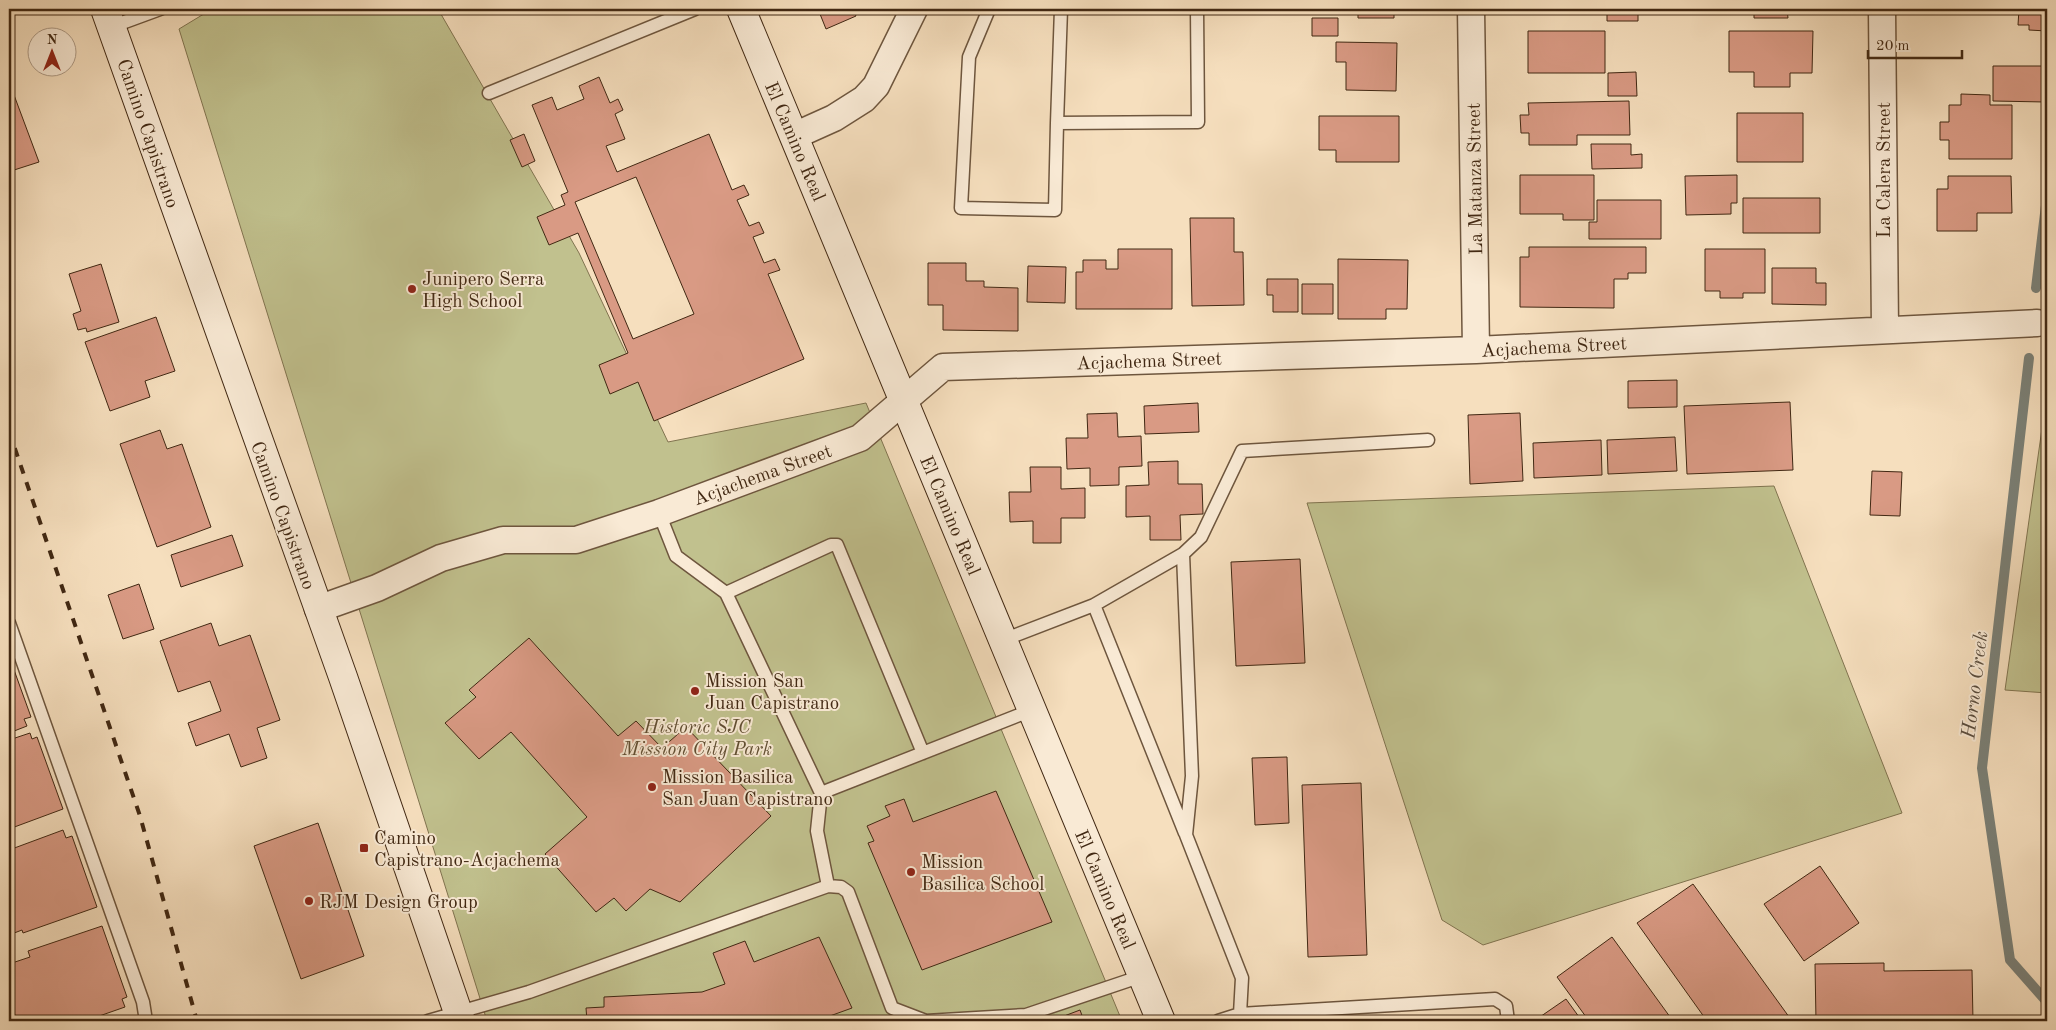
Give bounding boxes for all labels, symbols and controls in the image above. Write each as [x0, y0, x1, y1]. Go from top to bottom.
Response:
north arrow [28, 28, 78, 78]
scale bar [1868, 28, 1962, 60]
text: N [47, 33, 58, 47]
text: 20 m [1876, 39, 1910, 54]
street label: Camino Capistrano [112, 57, 181, 211]
street label: El Camino Real [760, 79, 827, 204]
street label: La Calera Street [1876, 102, 1895, 238]
street label: La Matanza Street [1466, 103, 1487, 255]
place label: Junipero Serra High School [422, 271, 545, 312]
marker: Junipero Serra High School [406, 283, 418, 295]
street label: Acjachema Street [1481, 335, 1627, 362]
street label: Acjachema Street [1076, 350, 1222, 375]
street label: Camino Capistrano [246, 439, 317, 592]
street label: Acjachema Street [691, 442, 835, 510]
street label: El Camino Real [915, 453, 982, 578]
water label: Horno Creek [1959, 630, 1993, 741]
place label: Mission San Juan Capistrano [705, 673, 839, 714]
marker: Mission San Juan Capistrano [689, 685, 701, 697]
park label: Historic SJC Mission City Park [621, 719, 772, 760]
place label: Mission Basilica San Juan Capistrano [662, 769, 833, 810]
marker: Mission Basilica San Juan Capistrano [646, 781, 658, 793]
street label: El Camino Real [1070, 827, 1137, 952]
place label: Camino Capistrano-Acjachema [374, 830, 561, 871]
marker: Camino Capistrano-Acjachema [358, 842, 370, 854]
place label: Mission Basilica School [921, 854, 1045, 895]
marker: Mission Basilica School [905, 866, 917, 878]
place label: RJM Design Group [319, 894, 478, 913]
marker: RJM Design Group [303, 895, 315, 907]

